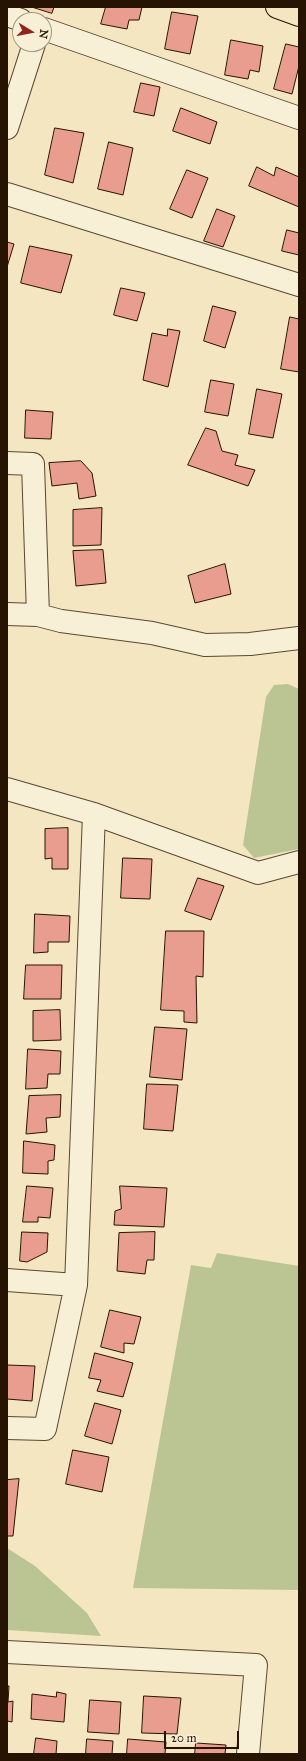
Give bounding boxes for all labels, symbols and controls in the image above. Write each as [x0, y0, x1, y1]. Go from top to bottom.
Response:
north arrow [12, 12, 52, 52]
text: N [36, 28, 51, 40]
scale bar [166, 1723, 241, 1749]
text: 20 m [171, 1731, 197, 1745]

